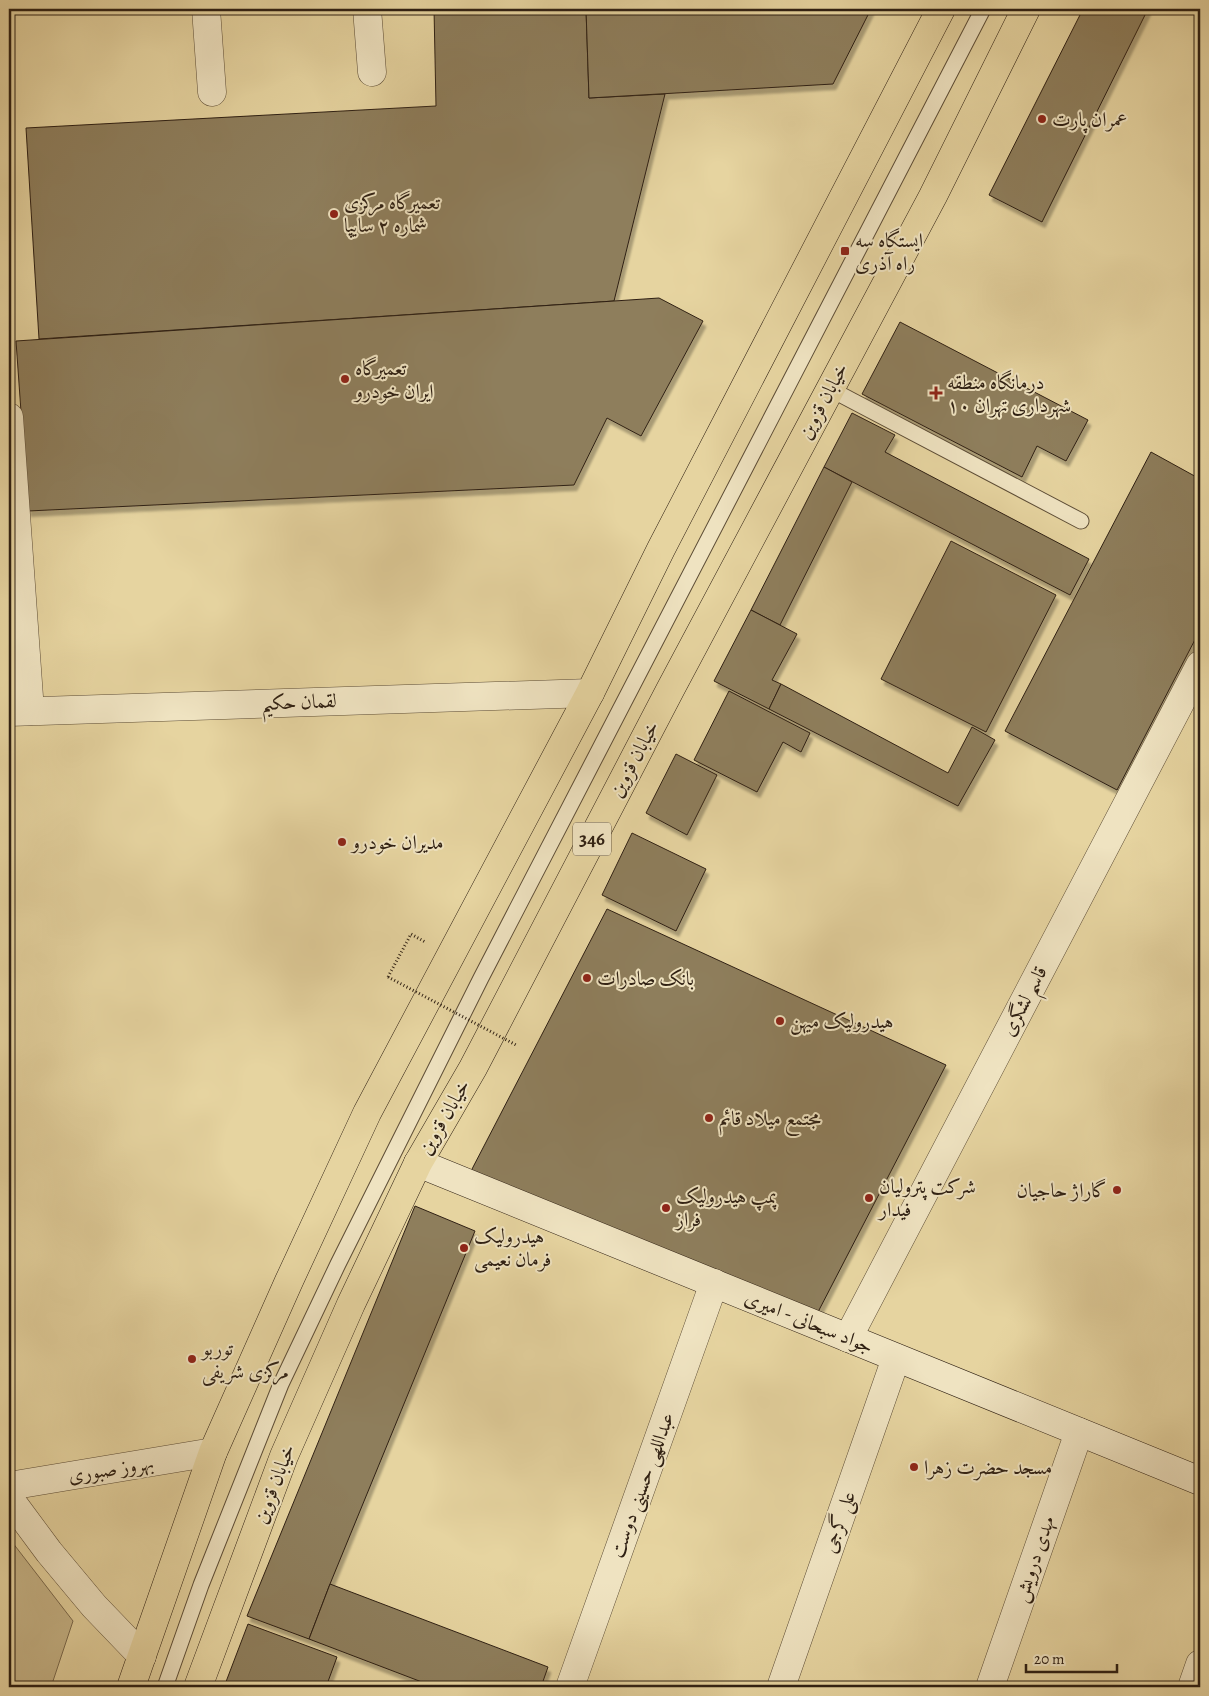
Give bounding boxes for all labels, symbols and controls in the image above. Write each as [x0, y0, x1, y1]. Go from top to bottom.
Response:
place label: عمران پارت [1052, 106, 1128, 134]
marker: عمران پارت [1036, 113, 1048, 125]
place label: تعمیرگاه مرکزی شماره ۲ سایپا [344, 189, 440, 239]
marker: تعمیرگاه مرکزی شماره ۲ سایپا [328, 208, 340, 220]
place label: ایستگاه سه راه آذری [855, 227, 923, 277]
marker: ایستگاه سه راه آذری [839, 245, 851, 257]
place label: تعمیرگاه ایران خودرو [353, 355, 434, 405]
street label: خیابان قزوین [792, 358, 854, 444]
place label: درمانگاه منطقه ۱۰ شهرداری تهران [947, 369, 1071, 419]
marker: تعمیرگاه ایران خودرو [339, 373, 351, 385]
marker: درمانگاه منطقه ۱۰ شهرداری تهران [929, 386, 943, 400]
street label: لقمان حکیم [261, 687, 337, 723]
street label: خیابان قزوین [603, 716, 665, 802]
road number: 346 [573, 822, 611, 856]
place label: مدیران خودرو [350, 829, 443, 856]
marker: مدیران خودرو [336, 836, 348, 848]
street label: قاسم لشگری [994, 961, 1059, 1044]
place label: بانک صادرات [597, 965, 694, 992]
marker: بانک صادرات [581, 972, 593, 984]
place label: هیدرولیک میهن [790, 1008, 894, 1035]
marker: هیدرولیک میهن [774, 1015, 786, 1027]
street label: خیابان قزوین [412, 1074, 476, 1160]
place label: مجتمع میلاد قائم [719, 1105, 821, 1136]
marker: مجتمع میلاد قائم [703, 1112, 715, 1124]
place label: شرکت پترولیان فیدار [877, 1173, 976, 1223]
place label: گاراژ حاجیان [1017, 1177, 1107, 1204]
place label: پمپ هیدرولیک فراز [674, 1183, 777, 1233]
marker: گاراژ حاجیان [1111, 1184, 1123, 1196]
marker: شرکت پترولیان فیدار [863, 1192, 875, 1204]
marker: پمپ هیدرولیک فراز [660, 1202, 672, 1214]
place label: هیدرولیک فرمان نعیمی [474, 1223, 551, 1273]
marker: هیدرولیک فرمان نعیمی [458, 1242, 470, 1254]
street label: جواد سبحانی - امیری [741, 1284, 877, 1360]
place label: توربو مرکزی شریفی [200, 1335, 289, 1386]
marker: توربو مرکزی شریفی [186, 1353, 198, 1365]
street label: عبداللهی حسینی دوست [603, 1408, 682, 1562]
street label: خیابان قزوین [247, 1440, 301, 1528]
street label: بهروز صبوری [66, 1449, 156, 1489]
place label: مسجد حضرت زهرا [924, 1454, 1052, 1481]
marker: مسجد حضرت زهرا [908, 1461, 920, 1473]
street label: علی گرجی [816, 1487, 863, 1557]
street label: مهدی درویش [1007, 1512, 1061, 1606]
scale bar [1026, 1641, 1118, 1673]
text: 20 m [1034, 1649, 1065, 1669]

